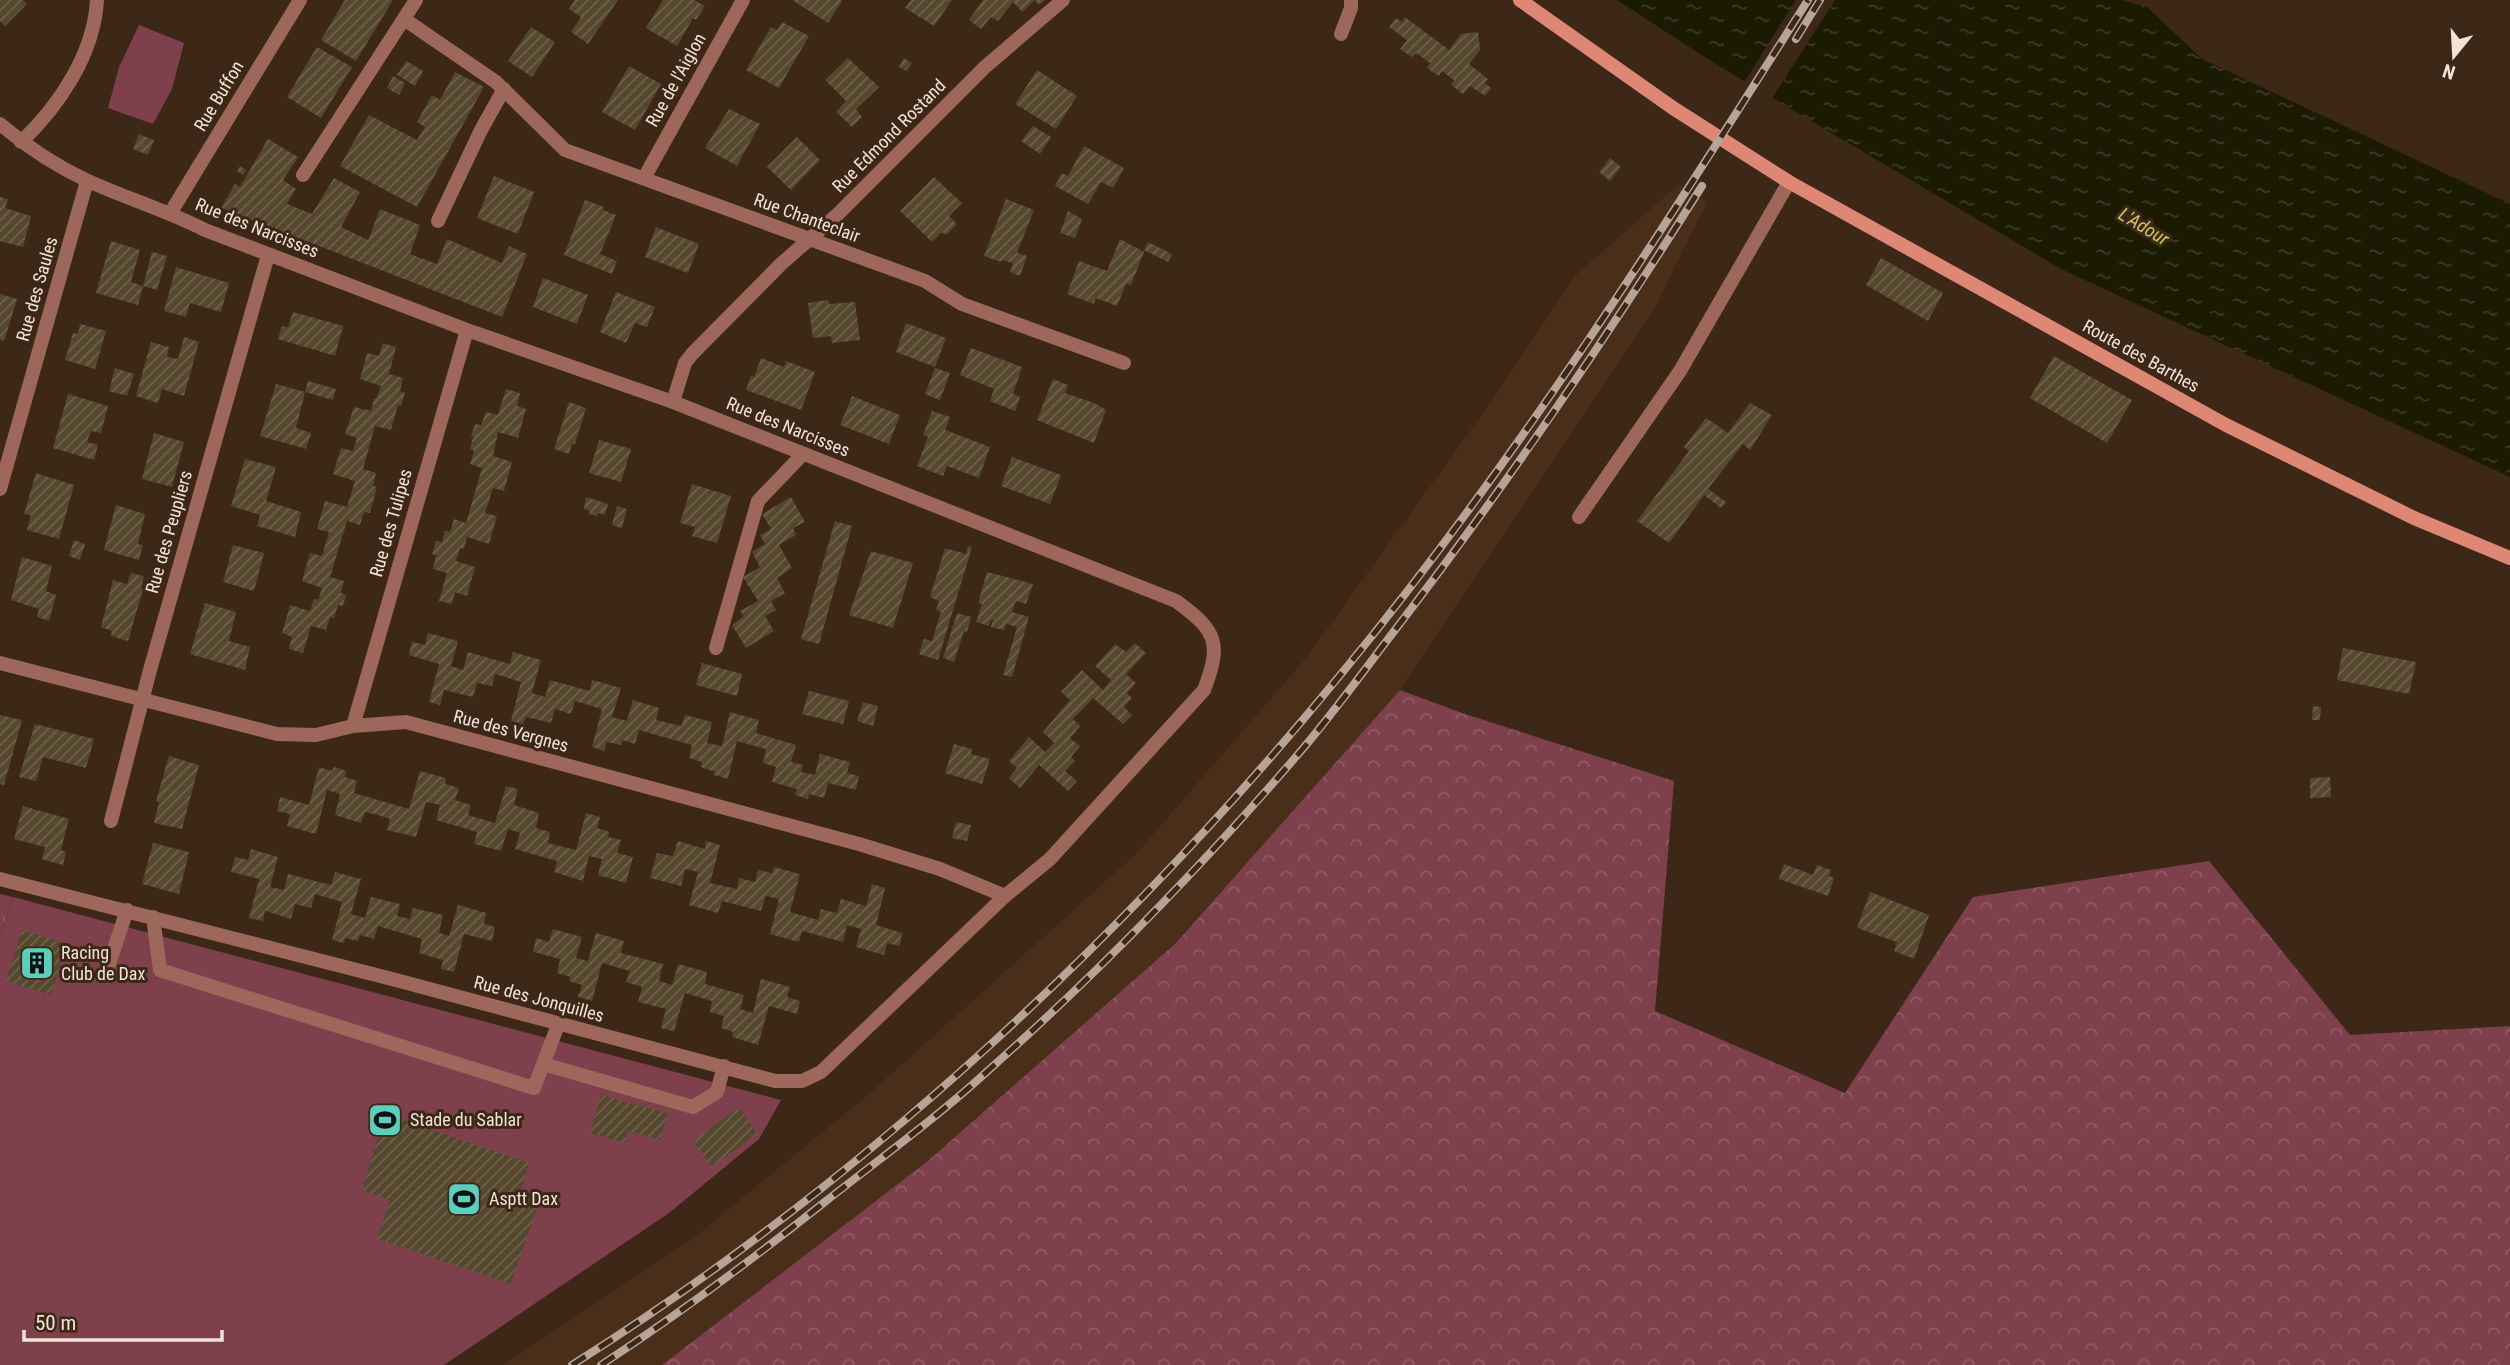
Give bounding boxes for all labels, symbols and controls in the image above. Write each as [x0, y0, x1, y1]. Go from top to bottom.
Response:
north arrow [2419, 21, 2489, 91]
street label: Rue de l'Aiglon [641, 29, 710, 130]
street label: Rue Buffon [189, 57, 248, 135]
text: N [2440, 59, 2458, 84]
street label: Rue Edmond Rostand [828, 75, 950, 197]
street label: Rue Chanteclair [751, 189, 864, 247]
street label: Rue des Narcisses [192, 193, 322, 262]
water label: L'Adour [2114, 203, 2173, 250]
street label: Rue des Saules [12, 234, 61, 344]
street label: Route des Barthes [2079, 315, 2203, 396]
street label: Rue des Narcisses [723, 392, 853, 461]
street label: Rue des Tulipes [365, 467, 416, 579]
street label: Rue des Peupliers [141, 468, 196, 596]
street label: Rue des Vergnes [451, 705, 571, 756]
place label: Racing Club de Dax [61, 942, 145, 984]
building icon: Racing Club de Dax [18, 944, 56, 982]
street label: Rue des Jonquilles [472, 971, 606, 1026]
sports icon: Stade du Sablar [366, 1101, 404, 1139]
place label: Stade du Sablar [410, 1109, 522, 1130]
sports icon: Asptt Dax [445, 1180, 483, 1218]
place label: Asptt Dax [489, 1188, 558, 1209]
scale bar [24, 1298, 222, 1342]
text: 50 m [35, 1311, 76, 1335]

